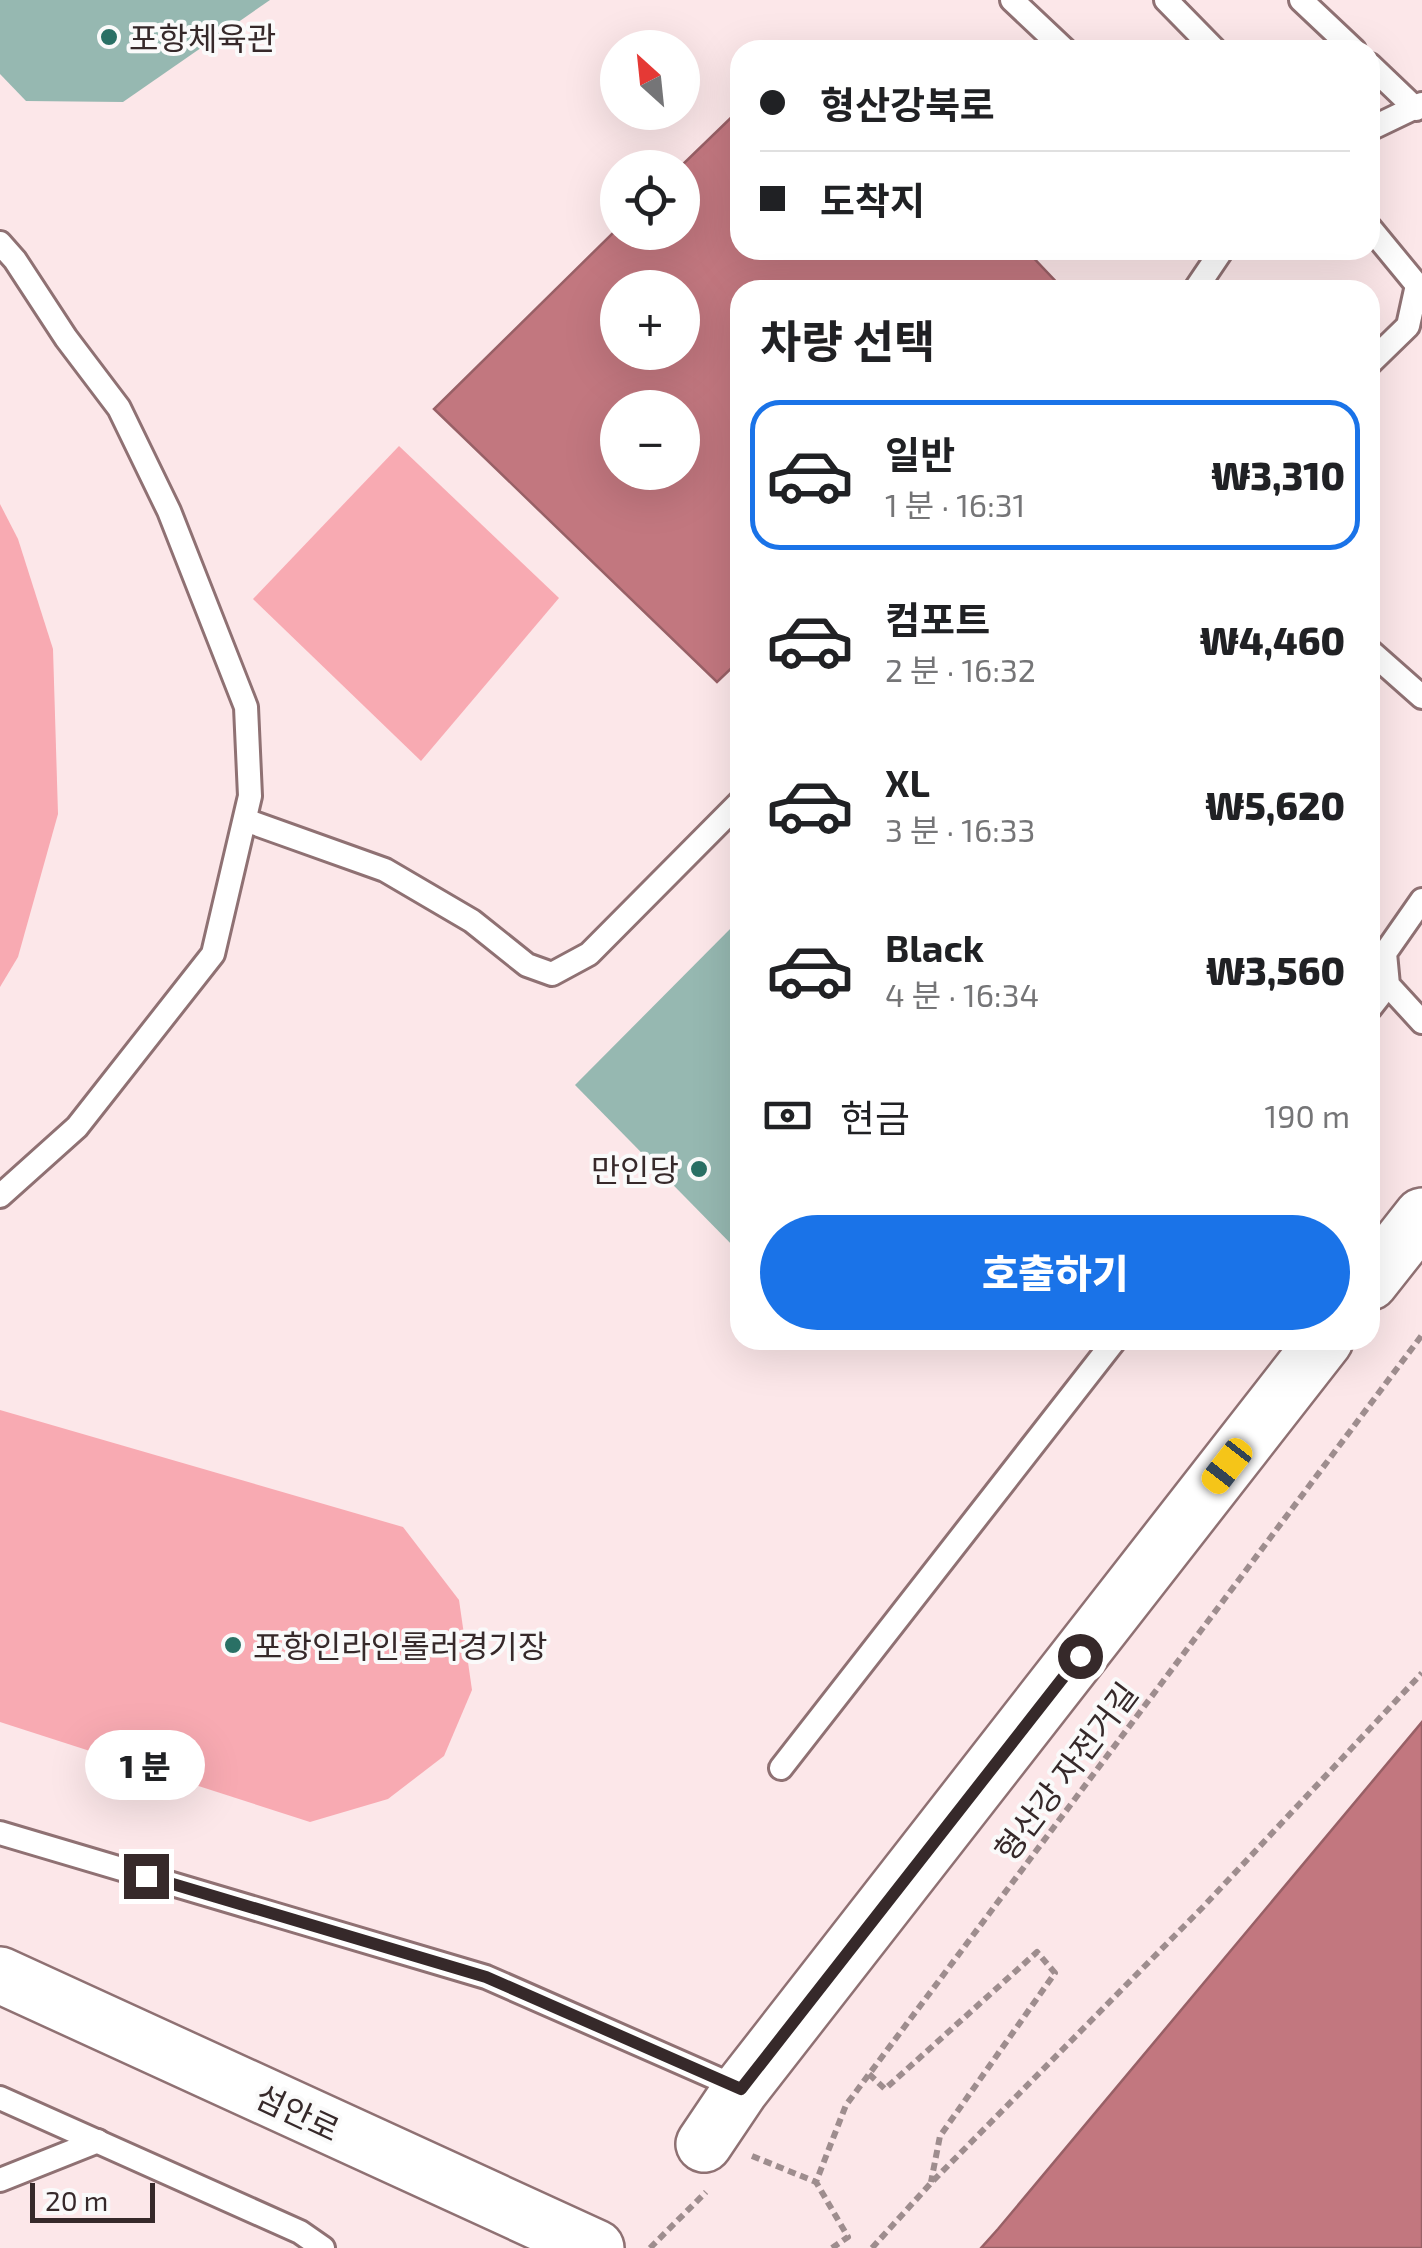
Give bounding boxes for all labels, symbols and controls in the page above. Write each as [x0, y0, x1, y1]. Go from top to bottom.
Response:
place label: 포항체육관 [129, 18, 276, 56]
marker: 포항체육관 [98, 26, 120, 48]
north arrow [600, 30, 700, 130]
map controls [600, 30, 700, 490]
text: 형산강북로 [820, 81, 995, 127]
button: locate [600, 150, 700, 250]
text: 도착지 [820, 177, 925, 223]
button: + [600, 270, 700, 370]
text: 차량 선택 [760, 313, 935, 367]
button: − [600, 390, 700, 490]
icon: car [765, 430, 855, 520]
text: 일반 [885, 431, 955, 477]
text: ₩3,310 [1211, 452, 1345, 498]
text: 1 분 · 16:31 [885, 485, 1025, 523]
icon: car [765, 595, 855, 685]
text: 컴포트 [885, 596, 990, 642]
text: ₩4,460 [1200, 617, 1345, 663]
text: 2 분 · 16:32 [885, 650, 1036, 688]
text: XL [885, 759, 930, 805]
icon: car [765, 760, 855, 850]
text: ₩5,620 [1205, 782, 1345, 828]
text: 3 분 · 16:33 [885, 810, 1035, 848]
text: Black [885, 924, 984, 970]
icon: car [765, 925, 855, 1015]
text: ₩3,560 [1206, 947, 1345, 993]
text: 4 분 · 16:34 [885, 975, 1039, 1013]
icon: cash [760, 1088, 815, 1143]
text: 현금 [840, 1094, 910, 1140]
text: 190 m [1264, 1096, 1350, 1134]
place label: 만인당 [591, 1150, 679, 1188]
marker: 만인당 [688, 1158, 710, 1180]
button: 호출하기 [760, 1215, 1350, 1330]
car [1197, 1433, 1257, 1499]
place label: 포항인라인롤러경기장 [253, 1626, 547, 1664]
marker: 포항인라인롤러경기장 [222, 1634, 244, 1656]
route start [1058, 1634, 1103, 1679]
street label: 형산강 자전거길 [986, 1674, 1144, 1868]
callout: 1 분 [86, 1731, 206, 1801]
text: 1 분 [120, 1746, 170, 1784]
route end [124, 1854, 169, 1899]
street label: 섬안로 [250, 2076, 346, 2148]
scale bar [30, 2178, 155, 2222]
text: 20 m [45, 2183, 108, 2217]

